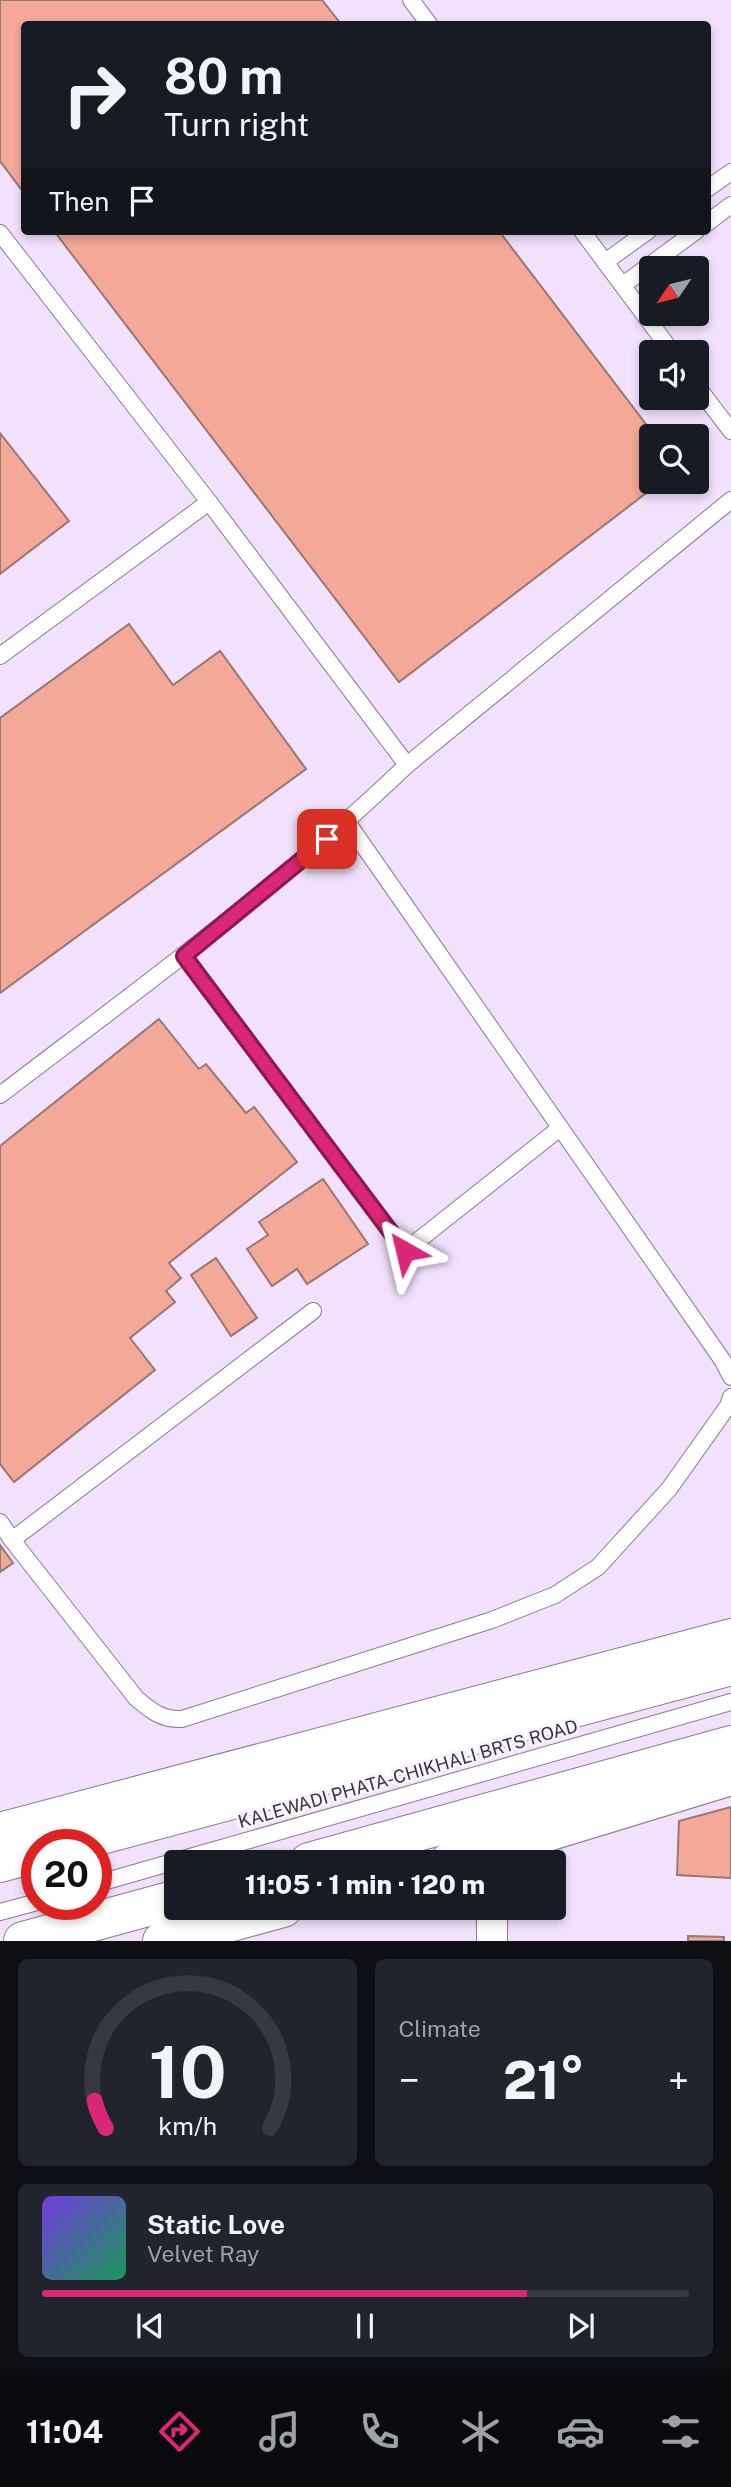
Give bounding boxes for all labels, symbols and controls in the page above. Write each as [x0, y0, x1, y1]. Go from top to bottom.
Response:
text: 80 m [164, 47, 283, 105]
icon: right [49, 49, 140, 140]
text: Turn right [164, 106, 309, 143]
icon: arrive [123, 182, 161, 220]
text: Then [49, 186, 109, 217]
north arrow [639, 256, 709, 326]
map controls [639, 256, 709, 494]
button: sound [639, 340, 709, 410]
button: search [639, 424, 709, 494]
pin [297, 809, 357, 869]
icon: arrive [308, 820, 346, 858]
position arrow [368, 1214, 442, 1288]
street label: KALEWADI PHATA-CHIKHALI BRTS ROAD [236, 1715, 580, 1832]
speed limit sign: 20 [21, 1829, 112, 1920]
text: 11:05 · 1 min · 120 m [245, 1869, 485, 1900]
text: Climate [399, 2015, 481, 2042]
text: 10 [148, 2030, 226, 2115]
text: 21° [503, 2050, 585, 2111]
text: − [399, 2058, 420, 2103]
text: + [668, 2058, 689, 2103]
text: km/h [158, 2111, 217, 2141]
text: Static Love [147, 2209, 285, 2240]
text: Velvet Ray [147, 2240, 259, 2267]
icon: previous [131, 2307, 169, 2345]
icon: pause [346, 2307, 384, 2345]
icon: next [562, 2307, 600, 2345]
icon: directions [155, 2407, 204, 2456]
icon: music [255, 2407, 304, 2456]
icon: phone [355, 2407, 404, 2456]
icon: climate [456, 2407, 505, 2456]
icon: car [556, 2407, 605, 2456]
icon: filters [656, 2407, 705, 2456]
text: 11:04 [26, 2413, 103, 2450]

